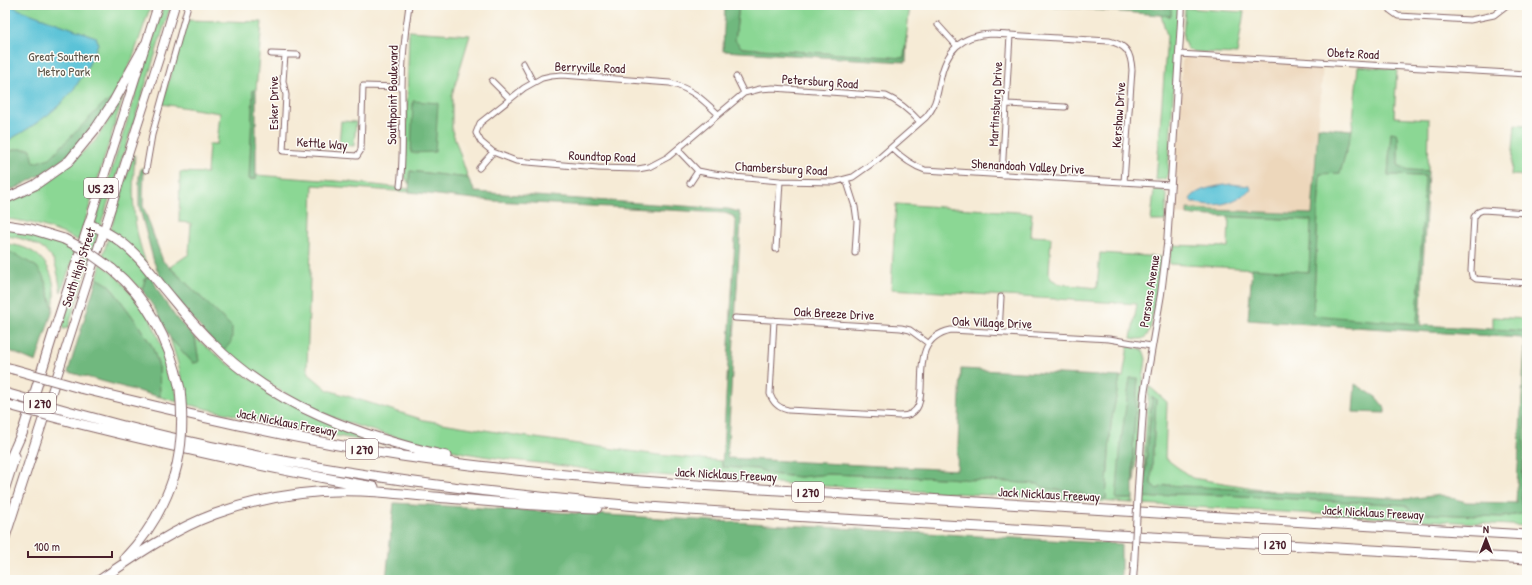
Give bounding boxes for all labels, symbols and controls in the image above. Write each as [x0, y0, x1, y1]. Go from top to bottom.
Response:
street label: Obetz Road [1327, 43, 1379, 63]
street label: Southpoint Boulevard [382, 45, 402, 145]
park label: Great Southern Metro Park [28, 47, 100, 80]
street label: Berryville Road [554, 57, 626, 77]
street label: Martinsburg Drive [984, 61, 1006, 147]
street label: Petersburg Road [781, 69, 859, 93]
street label: Esker Drive [264, 76, 282, 130]
street label: Kershaw Drive [1107, 81, 1129, 149]
street label: Kettle Way [296, 132, 349, 154]
street label: Roundtop Road [568, 146, 636, 166]
street label: Shenandoah Valley Drive [971, 154, 1085, 178]
street label: Chambersburg Road [734, 157, 828, 179]
road number: US 23 [84, 178, 118, 198]
street label: South High Street [57, 224, 100, 309]
street label: Parsons Avenue [1134, 253, 1164, 329]
street label: Oak Breeze Drive [793, 302, 875, 324]
street label: Oak Village Drive [952, 312, 1032, 332]
road number: I 270 [24, 393, 56, 413]
street label: Jack Nicklaus Freeway [235, 403, 339, 441]
road number: I 270 [346, 439, 378, 459]
street label: Jack Nicklaus Freeway [674, 462, 778, 486]
road number: I 270 [792, 482, 824, 502]
street label: Jack Nicklaus Freeway [997, 482, 1101, 506]
street label: Jack Nicklaus Freeway [1321, 500, 1425, 524]
north arrow [1466, 519, 1506, 559]
text: N [1483, 522, 1489, 536]
scale bar [28, 533, 112, 559]
road number: I 270 [1259, 534, 1291, 554]
text: 100 m [34, 538, 60, 555]

